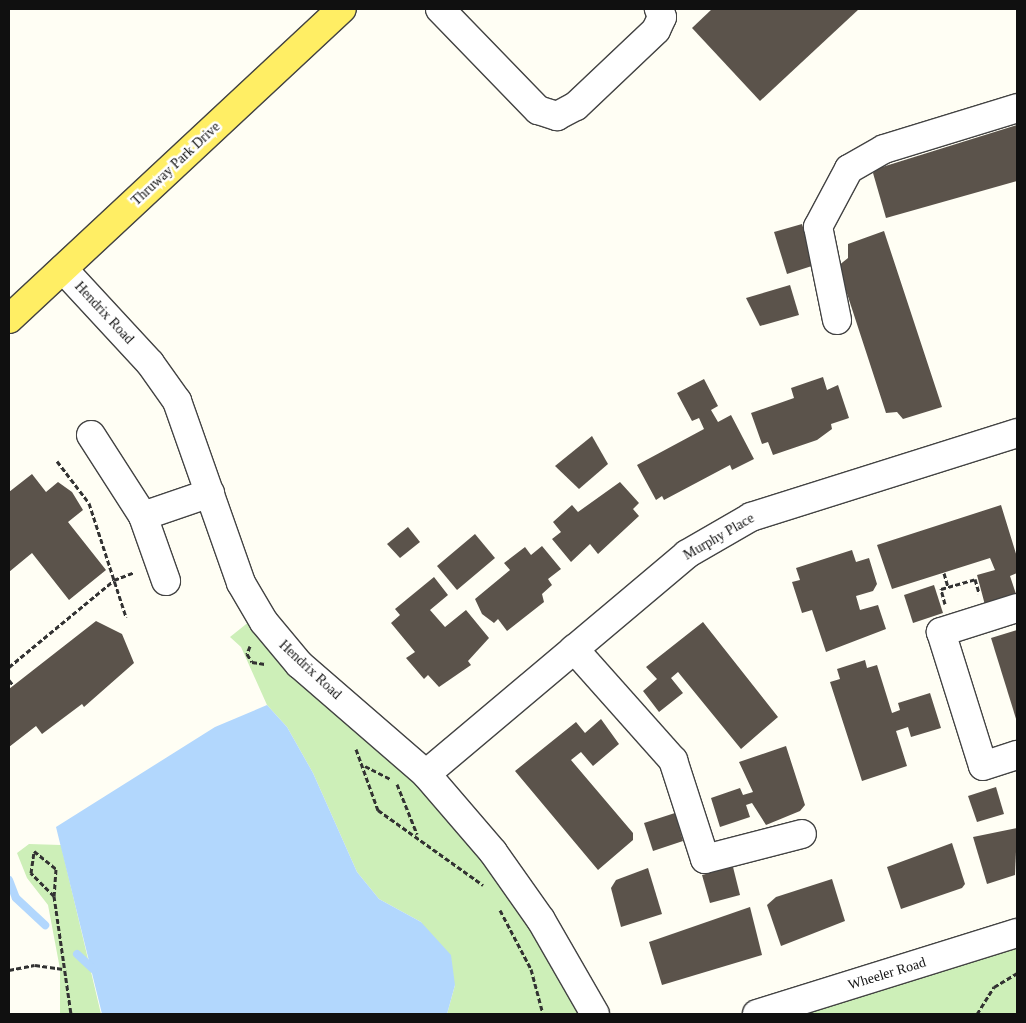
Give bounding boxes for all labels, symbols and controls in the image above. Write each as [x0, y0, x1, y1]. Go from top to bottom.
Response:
street label: Thruway Park Drive [128, 119, 224, 209]
street label: Hendrix Road [71, 278, 137, 348]
street label: Murphy Place [681, 510, 757, 564]
street label: Hendrix Road [275, 637, 345, 703]
street label: Wheeler Road [846, 954, 928, 994]

